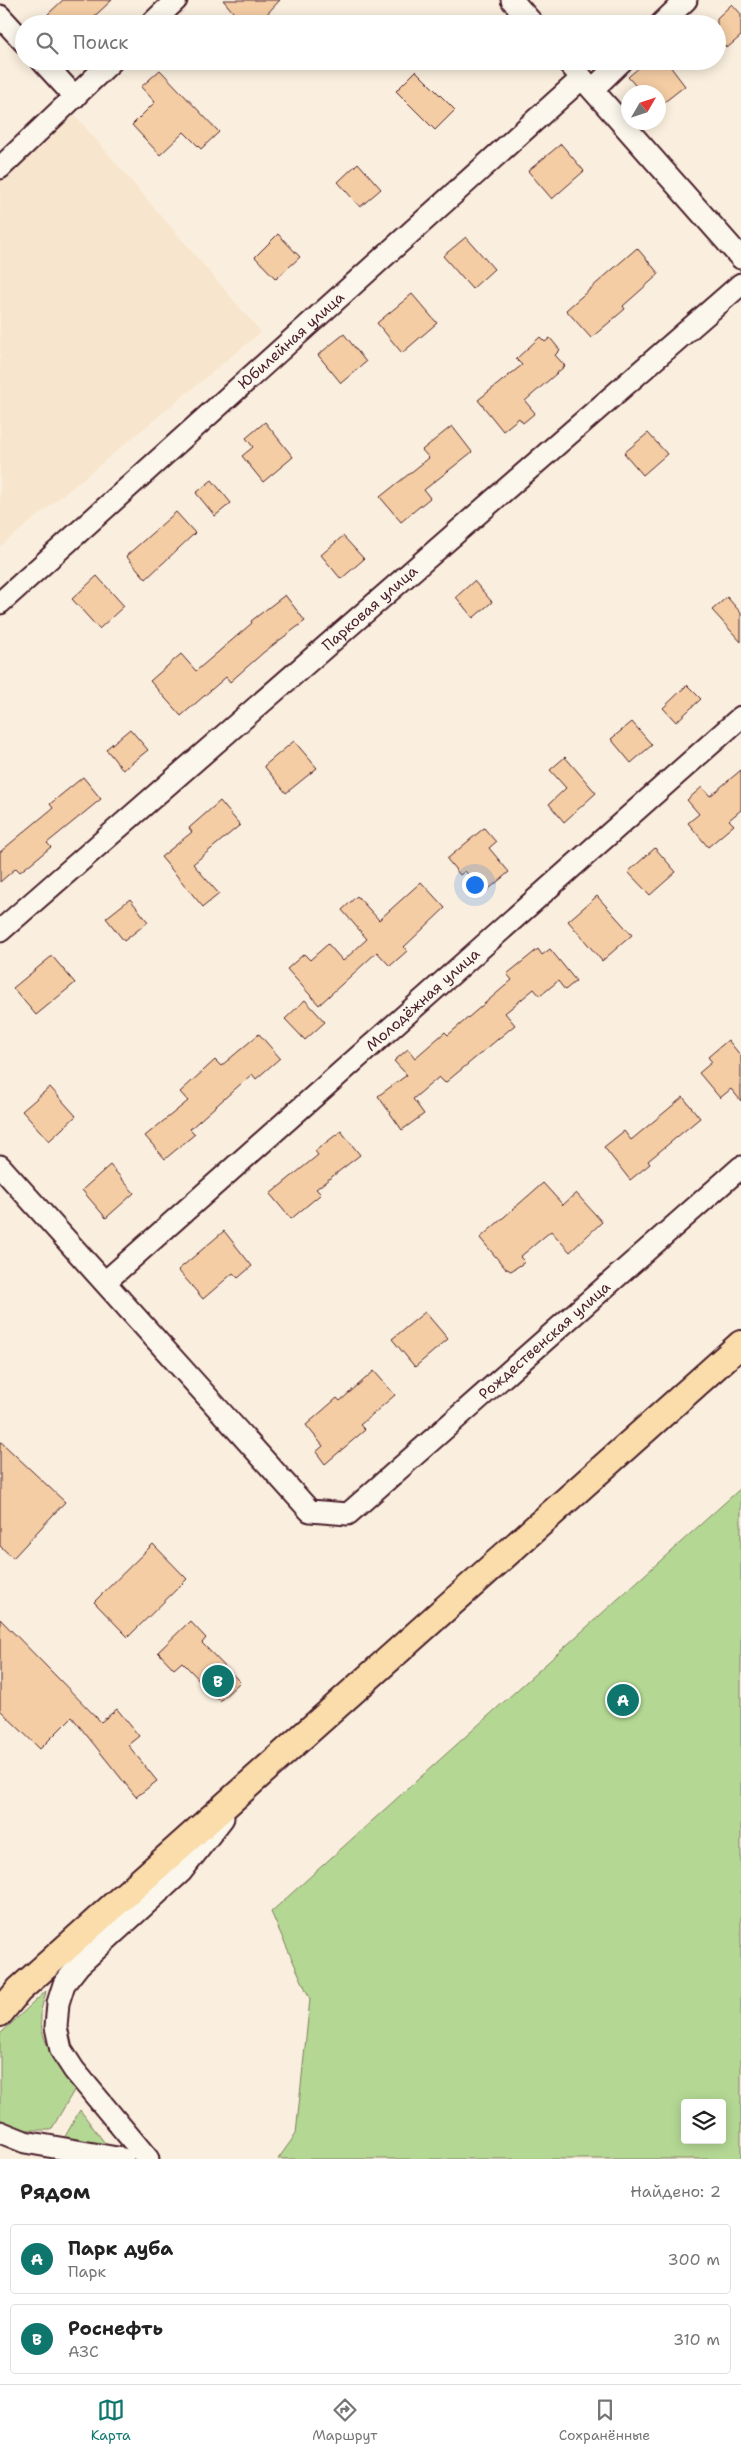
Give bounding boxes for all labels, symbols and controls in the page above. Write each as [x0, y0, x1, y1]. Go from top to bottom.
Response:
search box [15, 15, 726, 70]
icon: search [33, 29, 61, 57]
text: Поиск [73, 30, 128, 55]
north arrow [621, 85, 666, 130]
street label: Юбилейная улица [234, 287, 349, 394]
street label: Парковая улица [318, 561, 422, 655]
your location [462, 872, 488, 898]
street label: Молодёжная улица [361, 943, 485, 1056]
street label: Рождественская улица [474, 1277, 615, 1404]
pin: B [202, 1662, 234, 1700]
pin: A [607, 1681, 639, 1719]
map controls [681, 2099, 726, 2144]
button: layers [681, 2099, 726, 2144]
text: Рядом [20, 2178, 90, 2206]
text: Найдено: 2 [630, 2181, 721, 2202]
text: Парк дуба [68, 2236, 173, 2261]
text: A [31, 2249, 43, 2270]
text: 300 m [668, 2249, 720, 2270]
text: Парк [68, 2261, 106, 2282]
text: Роснефть [68, 2316, 163, 2341]
text: B [32, 2329, 42, 2350]
text: 310 m [673, 2329, 720, 2350]
text: АЗС [68, 2341, 99, 2362]
tab: Карта [91, 2396, 131, 2444]
tab: Маршрут [312, 2396, 377, 2444]
tab: Сохранённые [559, 2396, 650, 2444]

